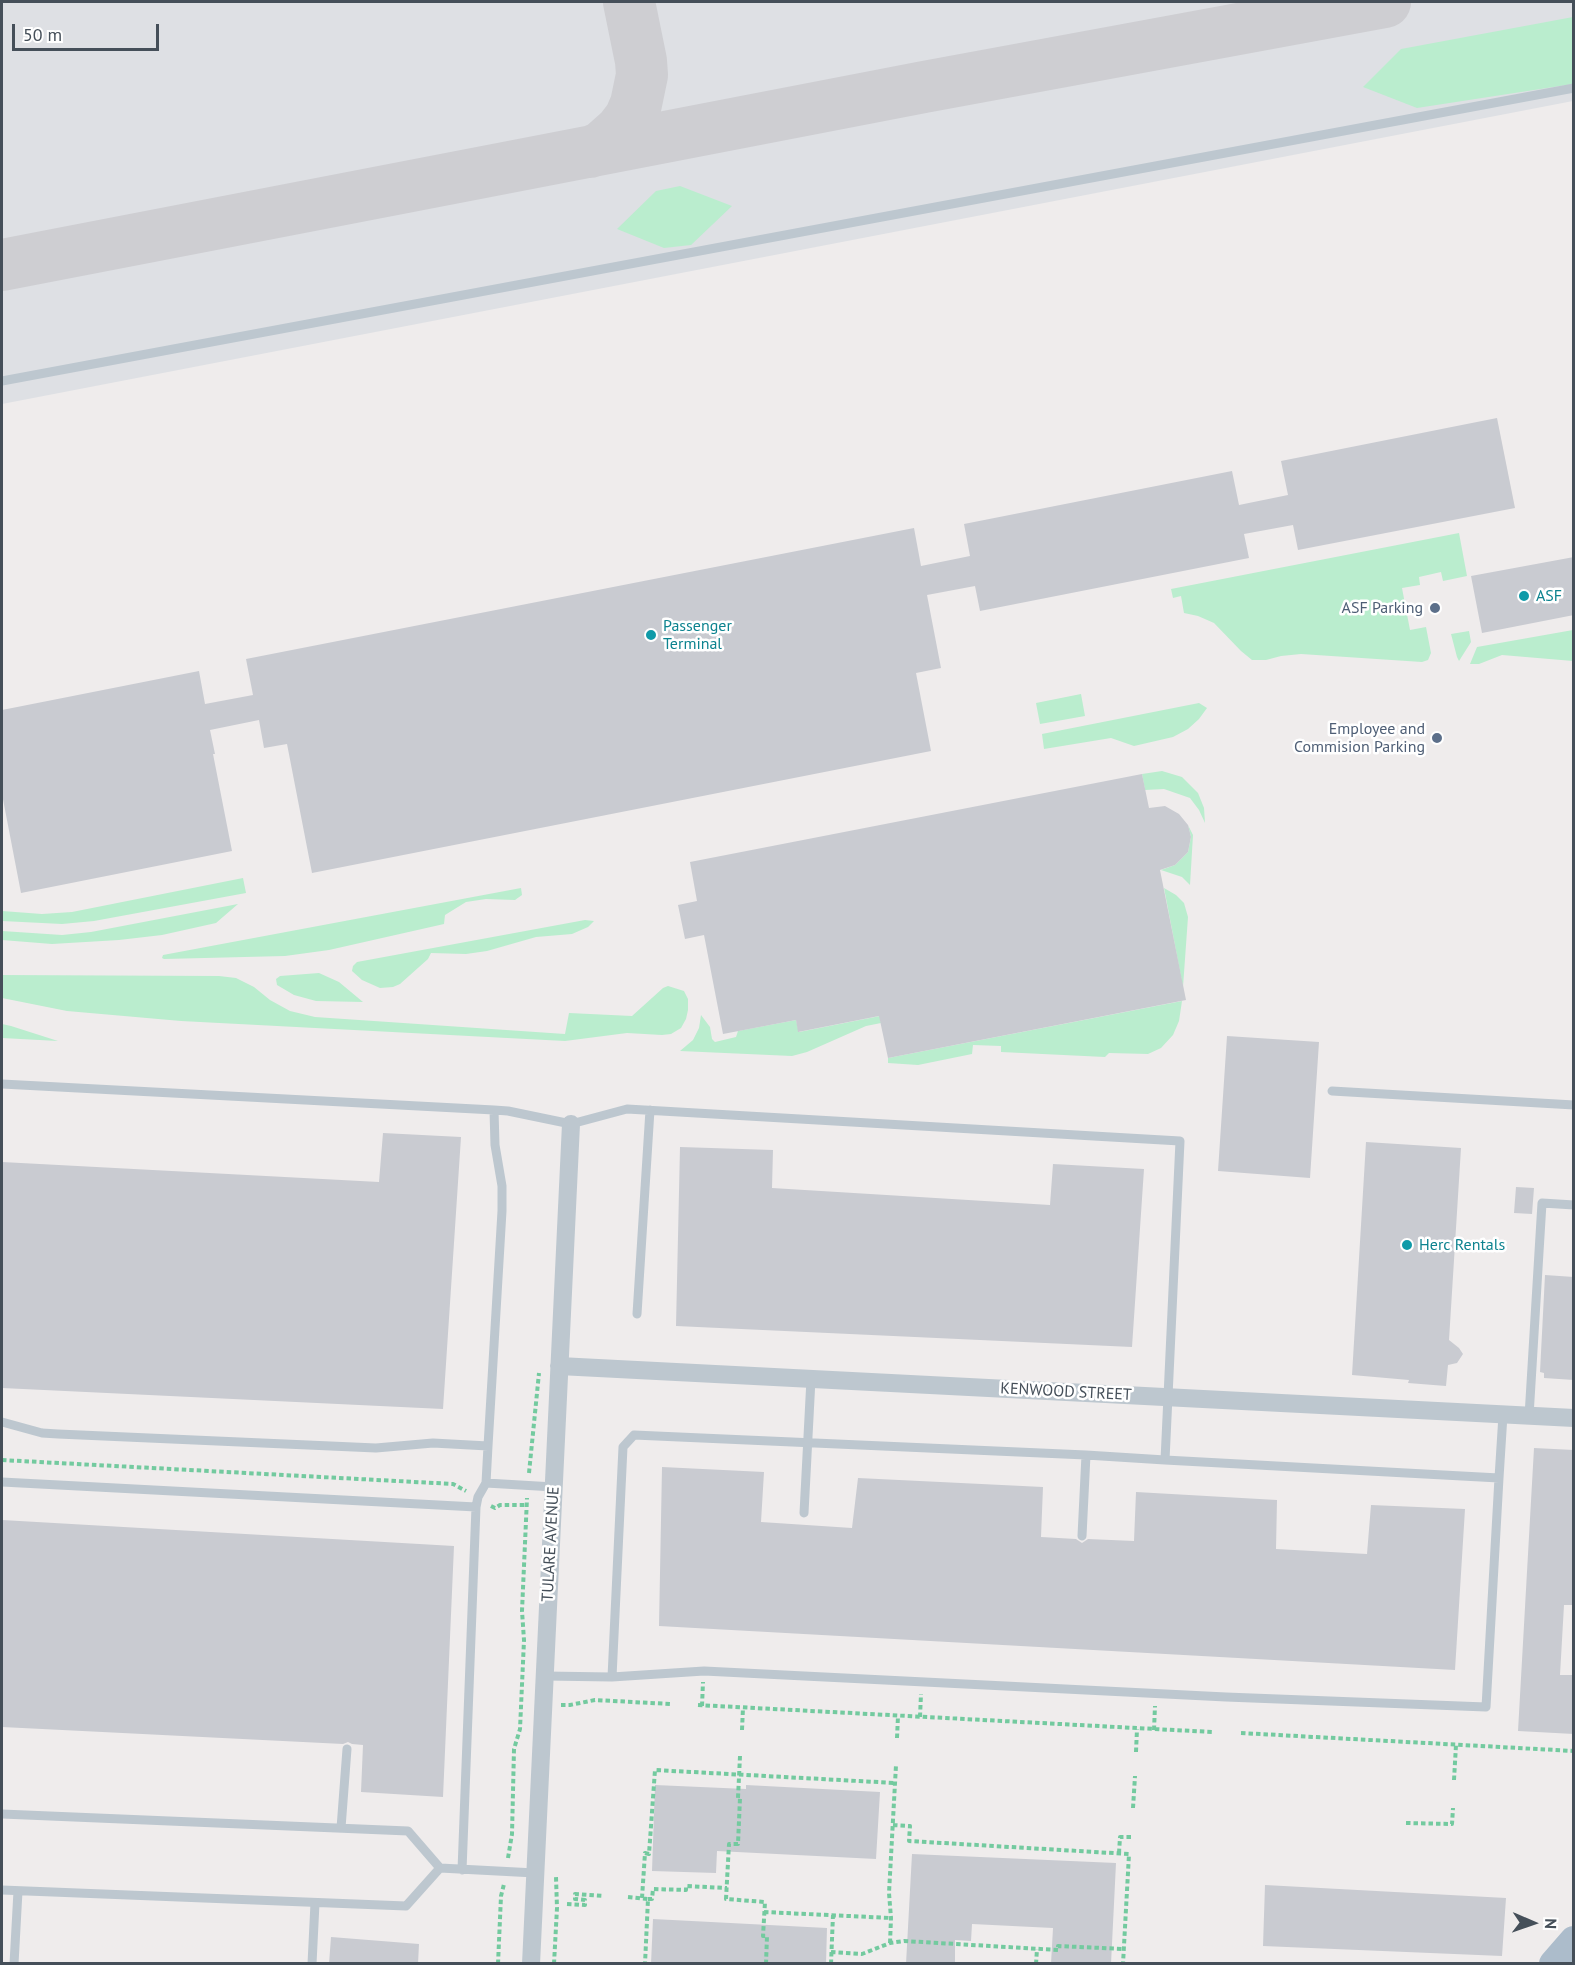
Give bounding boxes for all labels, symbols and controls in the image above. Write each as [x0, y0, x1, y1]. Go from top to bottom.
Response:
scale bar [15, 12, 162, 50]
text: 50 m [23, 23, 62, 46]
place label: ASF [1536, 586, 1562, 606]
marker: ASF [1517, 589, 1531, 603]
place label: ASF Parking [1342, 598, 1423, 618]
marker: ASF Parking [1428, 601, 1442, 615]
place label: Passenger Terminal [663, 616, 732, 654]
marker: Passenger Terminal [644, 628, 658, 642]
place label: Employee and Commision Parking [1294, 719, 1425, 757]
marker: Employee and Commision Parking [1430, 731, 1444, 745]
place label: Herc Rentals [1419, 1235, 1505, 1255]
marker: Herc Rentals [1400, 1238, 1414, 1252]
street label: KENWOOD STREET [1000, 1379, 1132, 1405]
street label: TULARE AVENUE [538, 1486, 564, 1602]
north arrow [1503, 1893, 1563, 1953]
text: N [1541, 1918, 1561, 1929]

